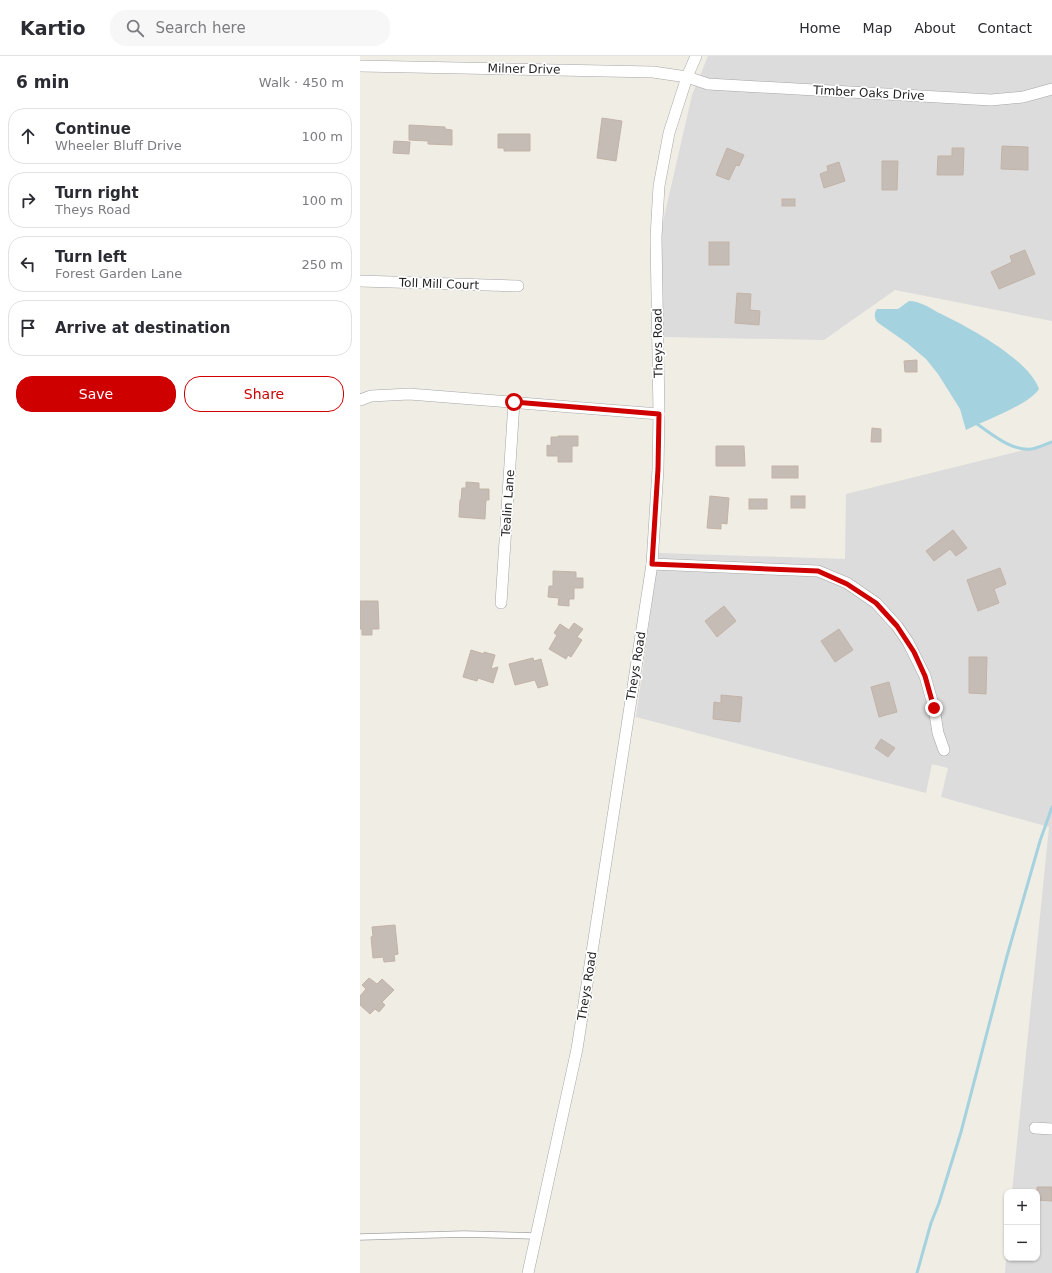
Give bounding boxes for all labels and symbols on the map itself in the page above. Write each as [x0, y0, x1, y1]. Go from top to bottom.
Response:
street label: Milner Drive [488, 61, 560, 77]
street label: Timber Oaks Drive [812, 83, 925, 103]
street label: Toll Mill Court [398, 276, 480, 292]
street label: Theys Road [650, 308, 666, 379]
route start [505, 393, 523, 411]
street label: Tealin Lane [499, 469, 517, 538]
street label: Theys Road [623, 631, 648, 702]
route end [925, 699, 943, 717]
street label: Theys Road [574, 951, 599, 1022]

